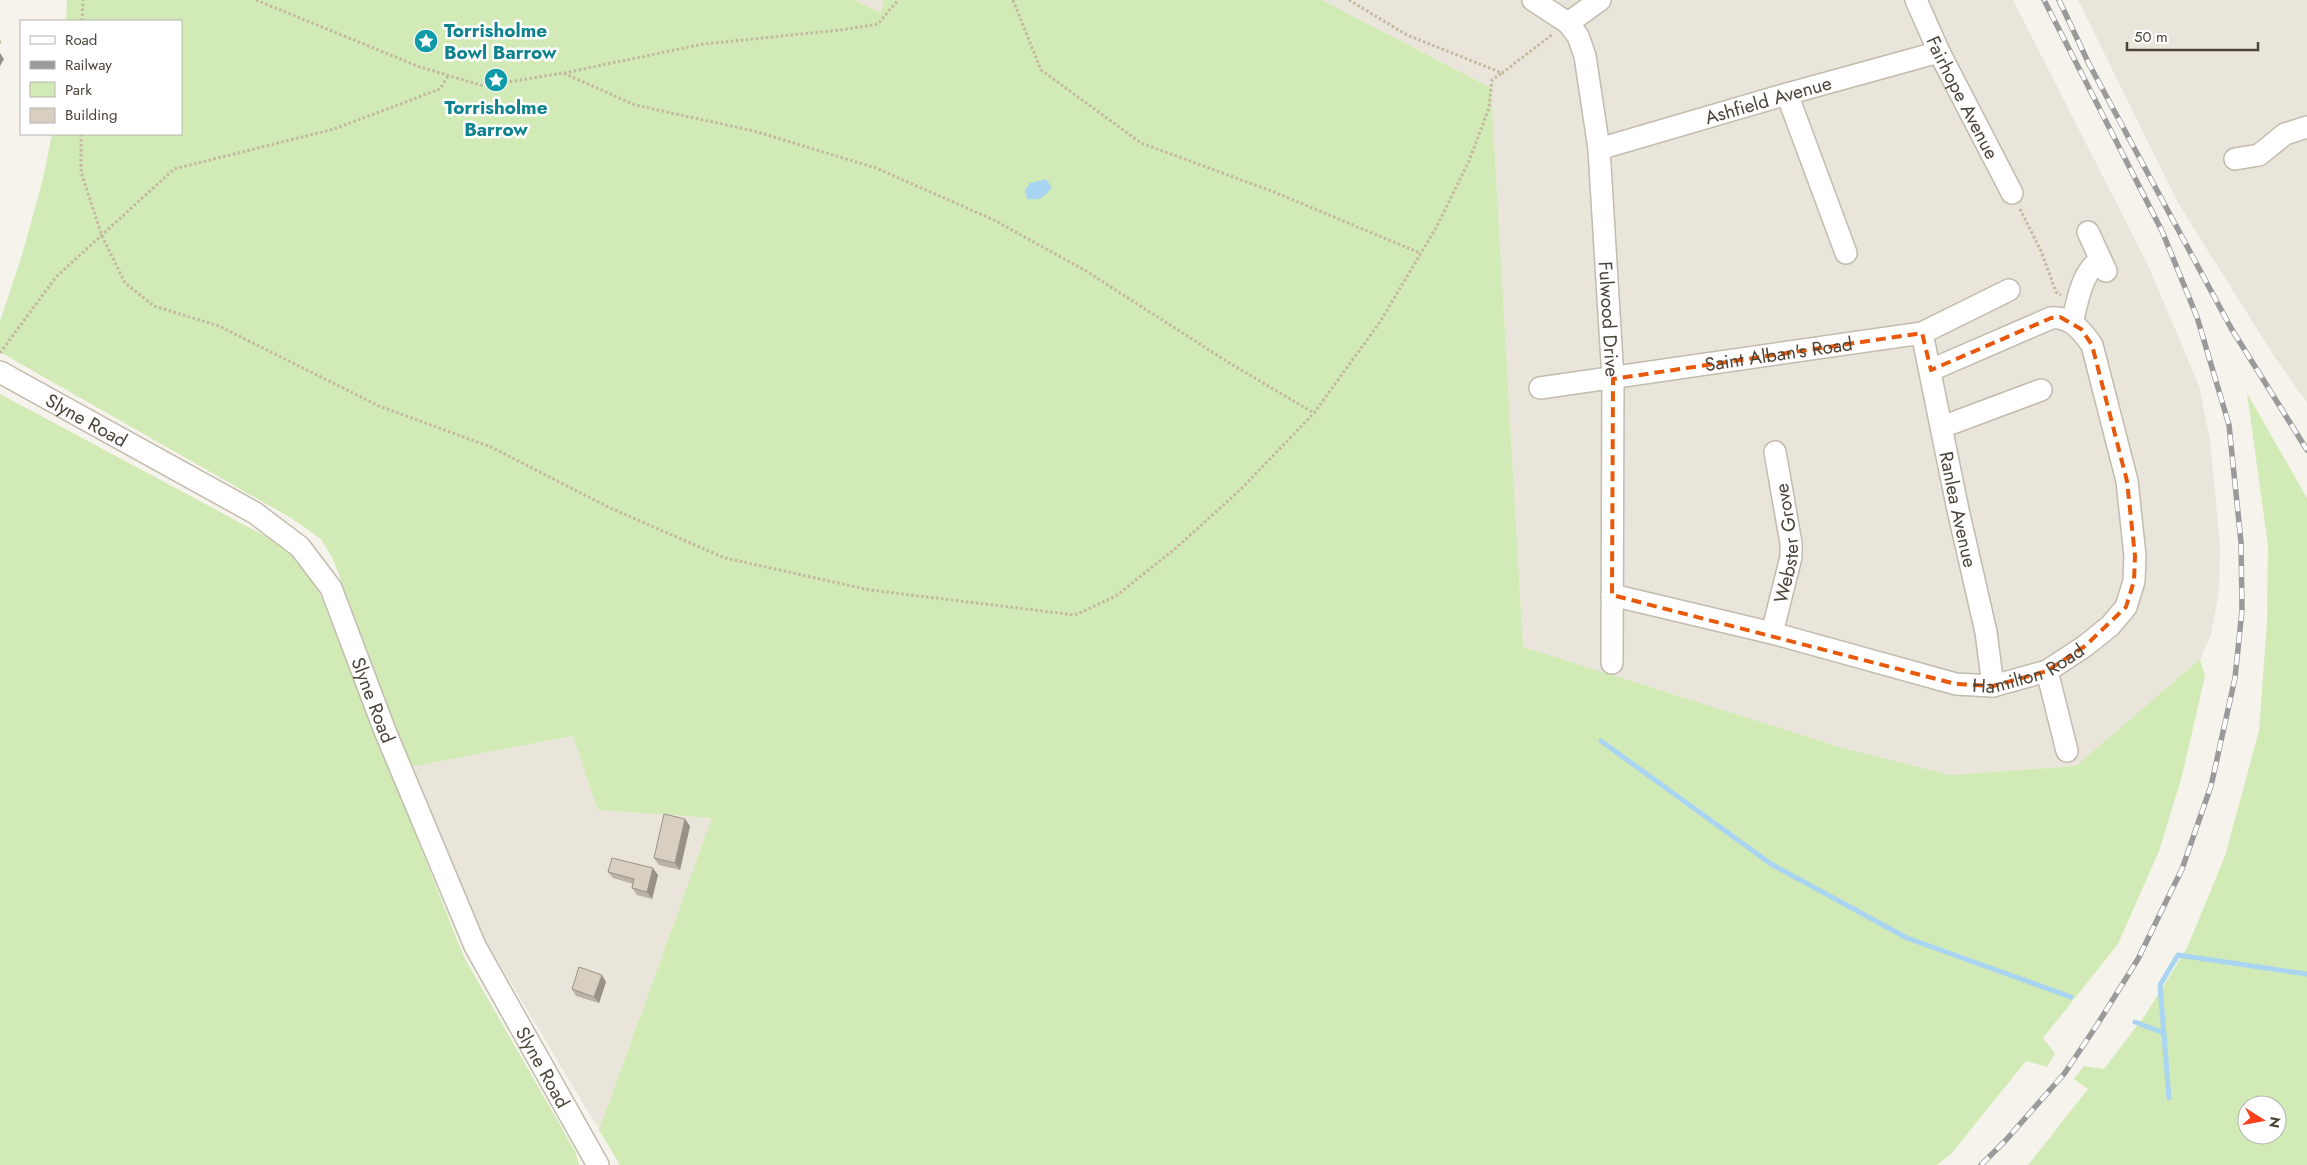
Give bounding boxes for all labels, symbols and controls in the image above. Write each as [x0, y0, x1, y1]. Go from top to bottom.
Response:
place label: Torrisholme Bowl Barrow [444, 17, 557, 66]
legend [20, 20, 182, 135]
scale bar [2127, 20, 2258, 52]
text: 50 m [2134, 26, 2168, 48]
place icon: Torrisholme Bowl Barrow [413, 28, 439, 54]
text: Road [65, 29, 97, 51]
street label: Fairhope Avenue [1920, 31, 2006, 164]
text: Railway [65, 54, 112, 76]
place icon: Torrisholme Barrow [483, 67, 509, 93]
street label: Ashfield Avenue [1701, 69, 1835, 131]
text: Park [65, 79, 92, 101]
place label: Torrisholme Barrow [444, 94, 548, 143]
text: Building [65, 104, 117, 126]
street label: Fulwood Drive [1592, 261, 1626, 378]
street label: Saint Alban's Road [1703, 330, 1854, 378]
street label: Slyne Road [41, 386, 132, 453]
street label: Ranlea Avenue [1933, 449, 1984, 570]
street label: Webster Grove [1767, 481, 1805, 606]
street label: Hamilton Road [1972, 637, 2089, 700]
street label: Slyne Road [345, 653, 402, 747]
street label: Slyne Road [509, 1021, 577, 1113]
north arrow [2237, 1095, 2287, 1145]
text: N [2264, 1115, 2286, 1130]

